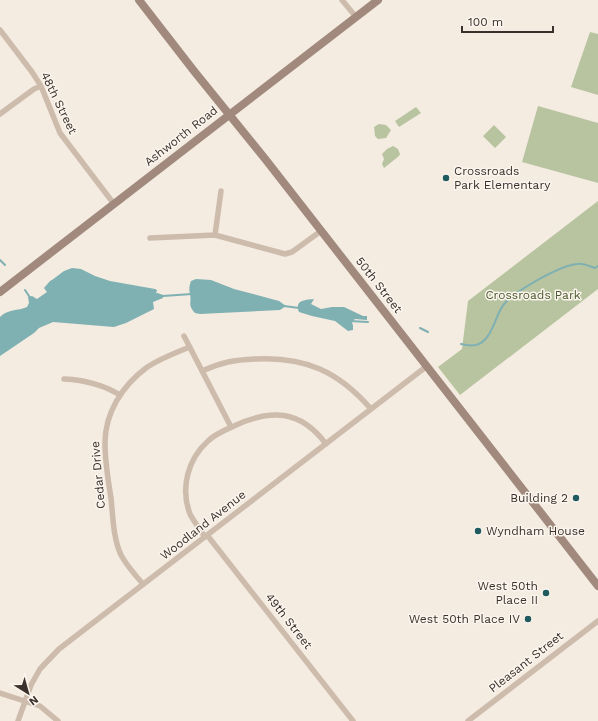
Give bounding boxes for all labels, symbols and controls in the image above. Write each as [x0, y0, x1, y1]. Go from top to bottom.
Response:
scale bar [462, 8, 553, 34]
text: 100 m [468, 15, 503, 29]
street label: 48th Street [38, 70, 80, 136]
street label: Ashworth Road [142, 103, 220, 169]
place label: Crossroads Park Elementary [454, 164, 551, 192]
marker: Crossroads Park Elementary [441, 173, 451, 183]
street label: 50th Street [353, 254, 405, 316]
park label: Crossroads Park [485, 288, 581, 302]
street label: Cedar Drive [88, 440, 108, 509]
street label: Woodland Avenue [158, 487, 249, 563]
place label: Building 2 [510, 491, 568, 505]
marker: Building 2 [571, 493, 581, 503]
place label: Wyndham House [486, 524, 585, 538]
marker: Wyndham House [473, 526, 483, 536]
place label: West 50th Place II [478, 579, 538, 607]
marker: West 50th Place II [541, 588, 551, 598]
street label: 49th Street [263, 590, 315, 652]
place label: West 50th Place IV [409, 612, 520, 626]
marker: West 50th Place IV [523, 614, 533, 624]
street label: Pleasant Street [486, 629, 566, 695]
north arrow [8, 673, 48, 713]
text: N [27, 693, 41, 708]

